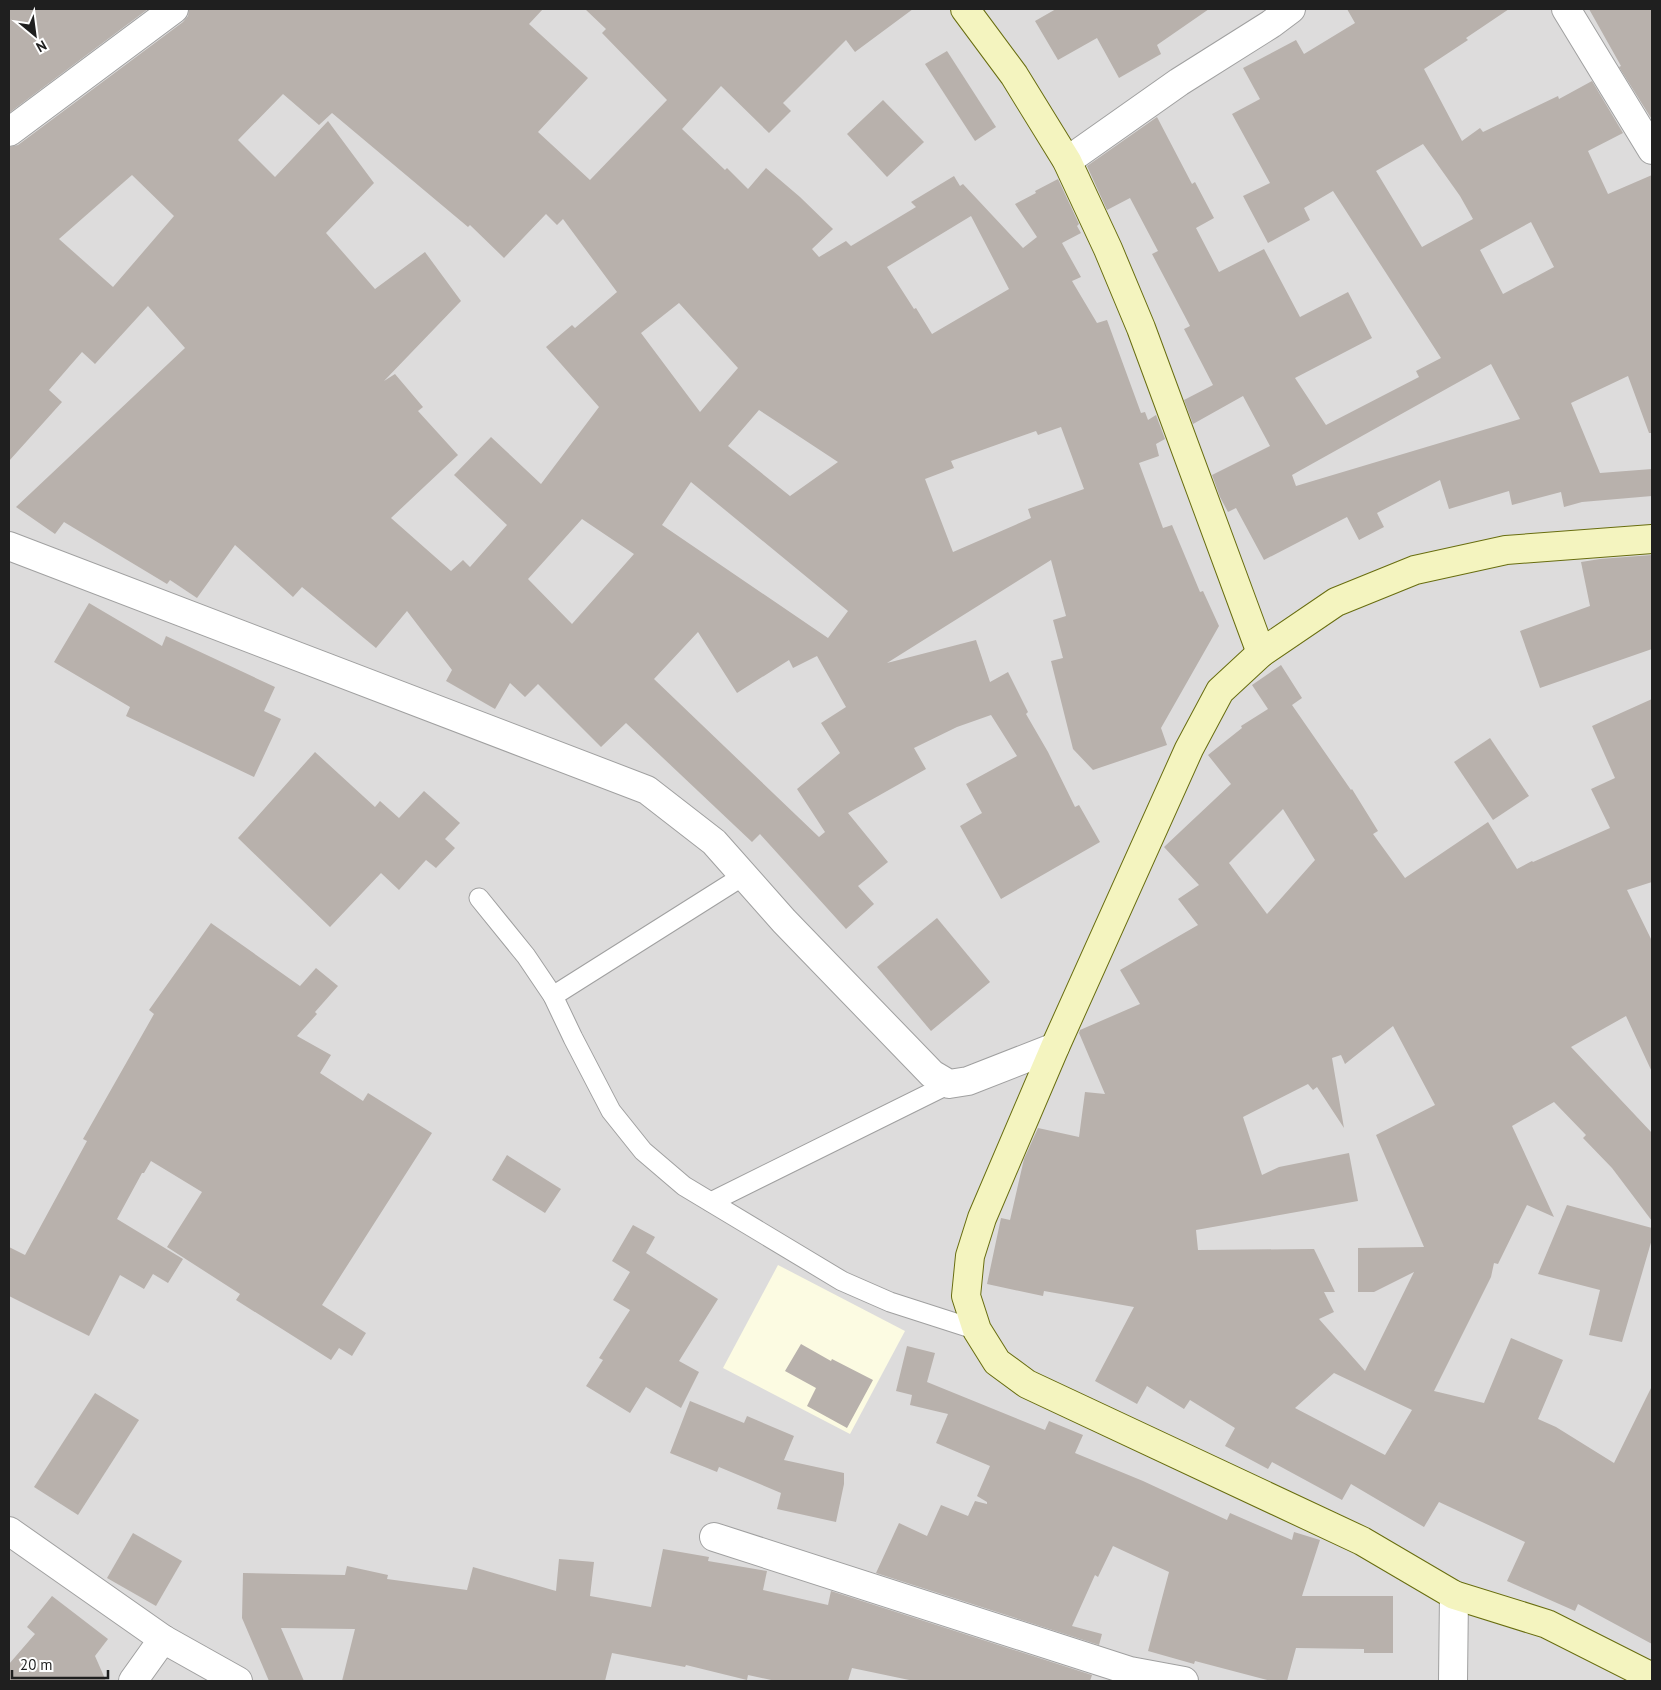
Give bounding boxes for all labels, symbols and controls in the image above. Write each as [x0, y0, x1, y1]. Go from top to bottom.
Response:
north arrow [10, 10, 60, 60]
text: N [33, 36, 50, 56]
scale bar [12, 1648, 109, 1680]
text: 20 m [20, 1655, 53, 1674]

